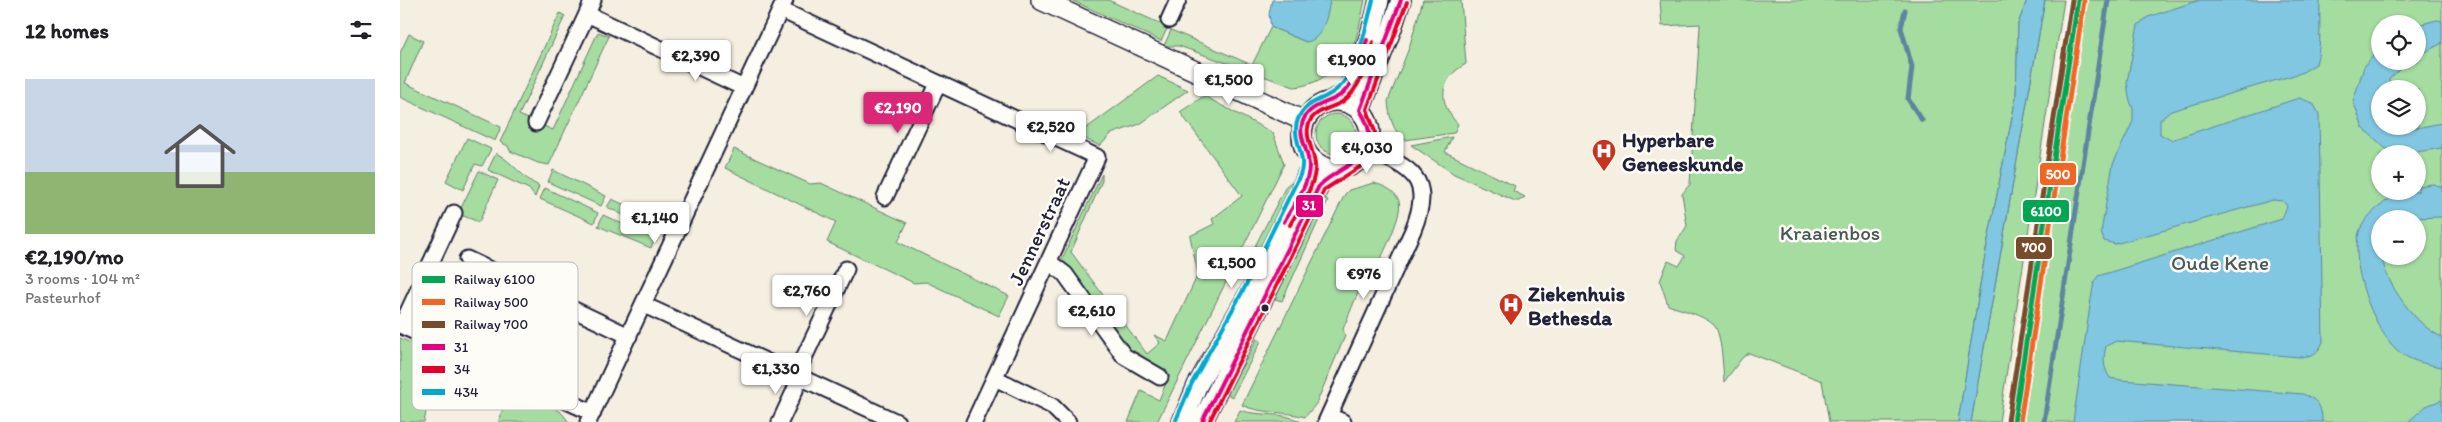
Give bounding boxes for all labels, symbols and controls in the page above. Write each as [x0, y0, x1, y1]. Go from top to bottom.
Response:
map controls [2371, 15, 2426, 265]
button: locate [2371, 15, 2426, 70]
icon: filters [347, 16, 375, 44]
text: 12 homes [25, 18, 109, 43]
pin: €2,390 [655, 39, 737, 82]
pin: €1,900 [1311, 44, 1393, 86]
text: €2,390 [672, 46, 720, 65]
text: €1,900 [1328, 50, 1376, 69]
pin: €1,500 [1188, 64, 1270, 106]
text: €1,500 [1205, 70, 1253, 89]
button: layers [2371, 80, 2426, 135]
pin: €2,190 [857, 92, 939, 134]
text: €2,190 [875, 98, 922, 117]
pin: €2,520 [1010, 110, 1092, 153]
icon: home [155, 111, 245, 201]
text: €2,520 [1027, 117, 1075, 136]
place label: Hyperbare Geneeskunde [1622, 127, 1743, 176]
pin: €4,030 [1326, 132, 1408, 174]
text: €4,030 [1342, 138, 1392, 157]
hospital icon: Hyperbare Geneeskunde [1591, 138, 1617, 172]
button: + [2371, 145, 2426, 200]
line badge: 500 [2039, 162, 2077, 186]
text: 500 [2046, 166, 2071, 183]
street label: Jennerstraat [1003, 173, 1075, 289]
line badge: 31 [1295, 194, 1324, 218]
text: 31 [1302, 197, 1317, 214]
line badge: 6100 [2022, 199, 2070, 223]
pin: €1,140 [614, 202, 696, 244]
text: 6100 [2030, 203, 2062, 220]
text: €1,140 [631, 208, 679, 227]
button: − [2371, 210, 2426, 265]
park label: Kraaienbos [1780, 220, 1880, 245]
line badge: 700 [2015, 236, 2053, 260]
text: 700 [2021, 239, 2046, 256]
text: €2,190/mo [25, 244, 124, 269]
pin: €1,500 [1191, 246, 1273, 289]
park label: Oude Kene [2171, 250, 2269, 275]
text: €1,500 [1208, 253, 1256, 272]
pin: €976 [1334, 258, 1394, 300]
legend [412, 262, 578, 410]
text: €976 [1347, 264, 1381, 283]
text: 3 rooms · 104 m² [25, 269, 140, 288]
text: Railway 6100 [454, 271, 535, 288]
pin: €2,760 [766, 274, 848, 317]
text: €2,760 [783, 281, 831, 300]
place label: Ziekenhuis Bethesda [1528, 281, 1625, 330]
text: Pasteurhof [25, 288, 101, 307]
hospital icon: Ziekenhuis Bethesda [1498, 292, 1524, 326]
text: Railway 500 [454, 294, 528, 311]
pin: €2,610 [1051, 294, 1133, 337]
text: €2,610 [1068, 301, 1116, 320]
unlabelled marker [1260, 303, 1270, 313]
text: Railway 700 [454, 316, 528, 333]
text: 31 [454, 339, 469, 356]
pin: €1,330 [735, 352, 817, 395]
text: €1,330 [752, 359, 800, 378]
text: 34 [454, 361, 471, 378]
text: 434 [454, 384, 479, 401]

